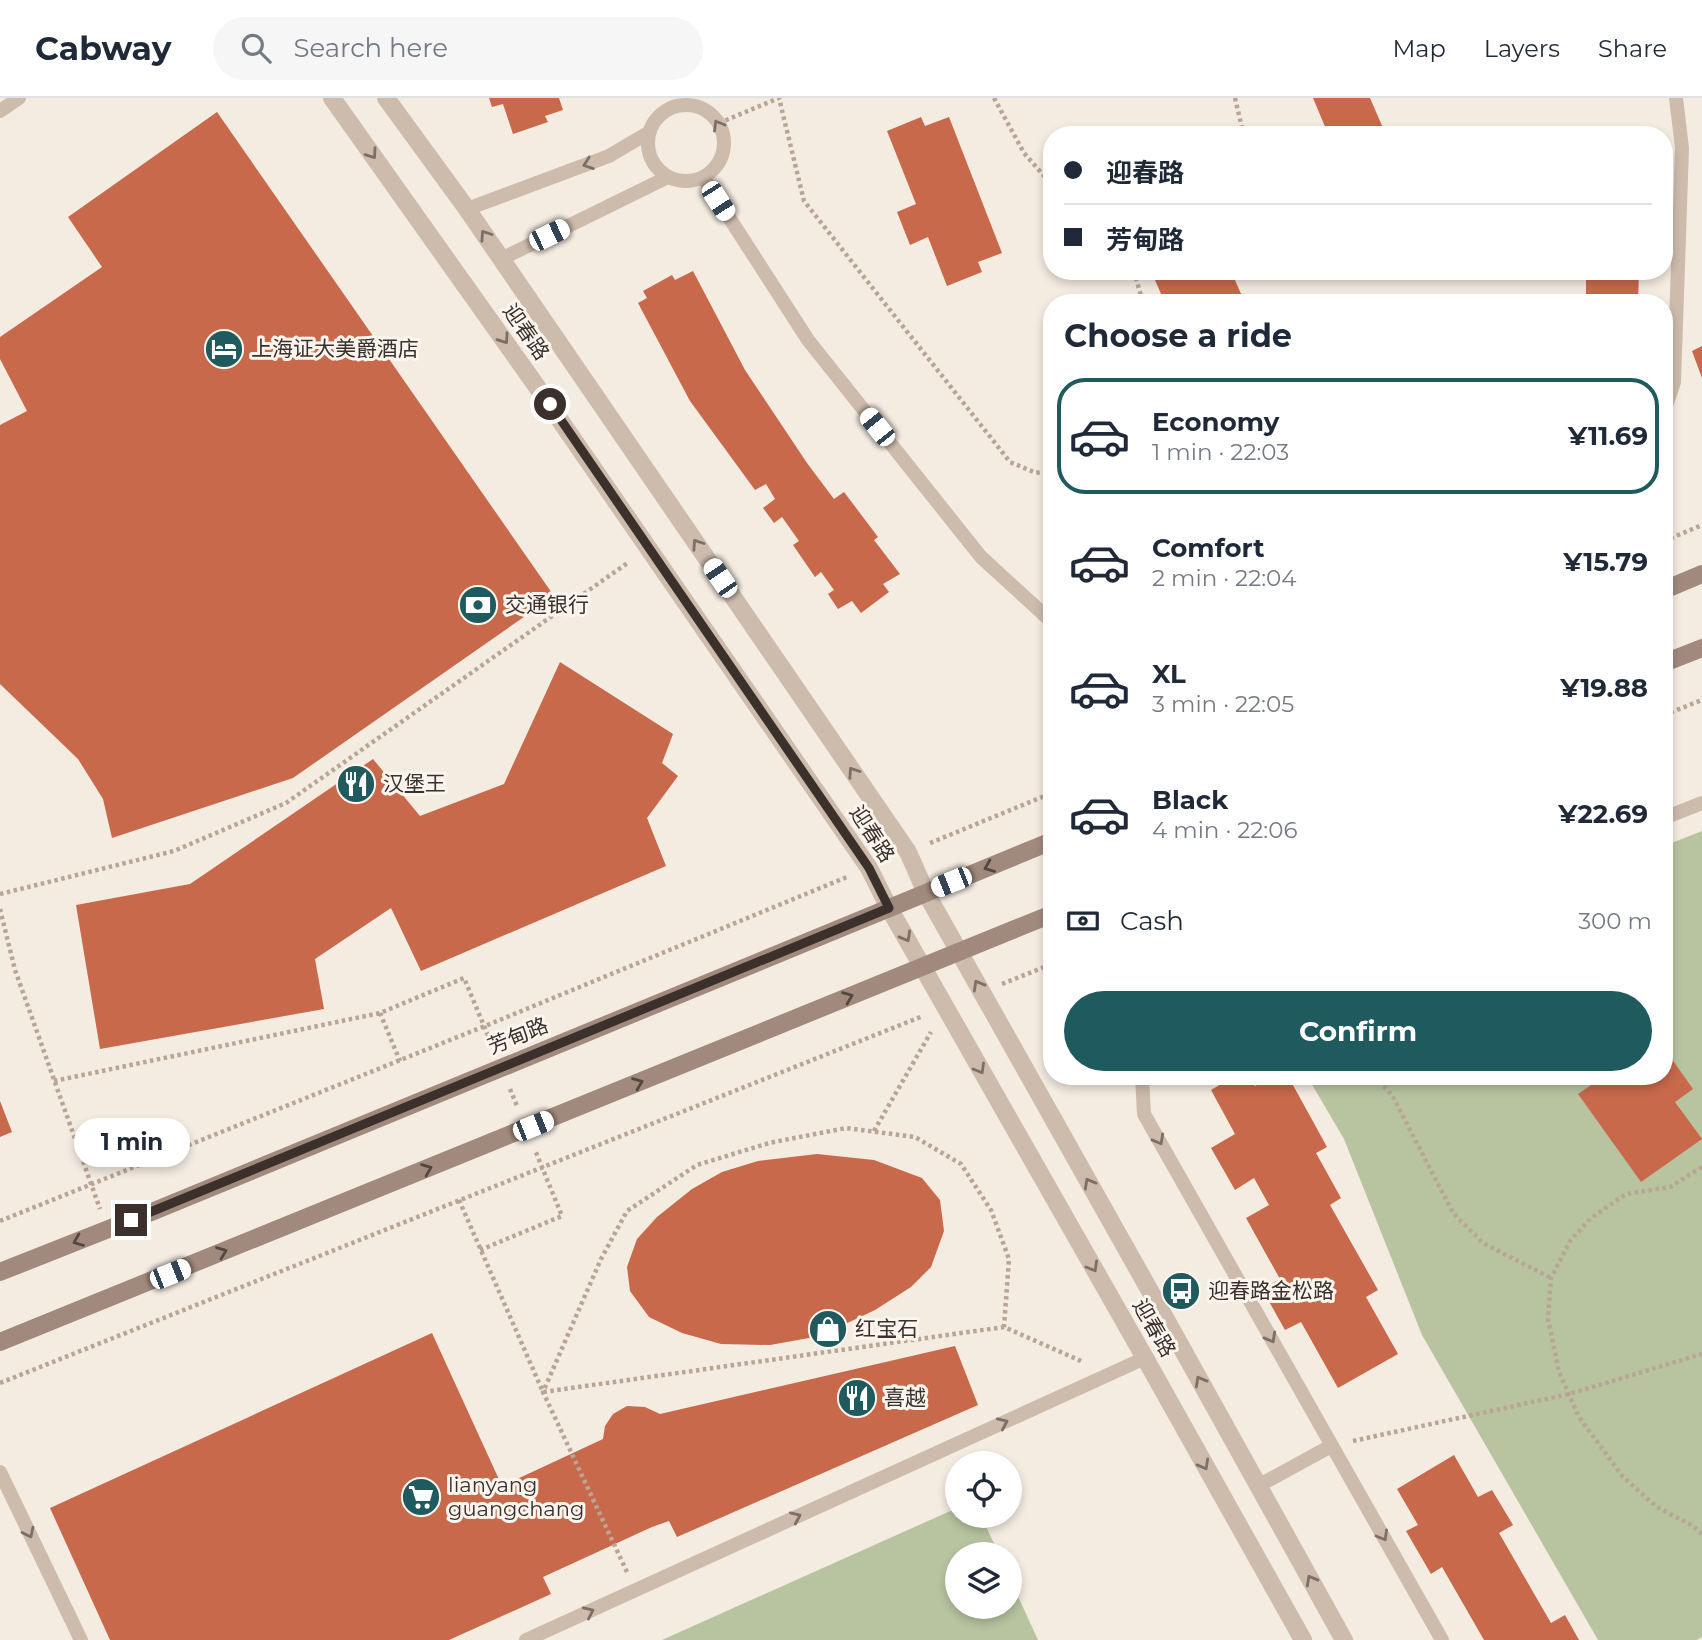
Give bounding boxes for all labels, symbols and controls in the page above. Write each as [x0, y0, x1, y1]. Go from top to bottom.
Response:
search box [213, 17, 703, 80]
text: Cabway [35, 28, 171, 68]
icon: search [237, 29, 275, 67]
text: Search here [293, 32, 448, 64]
text: Map [1392, 34, 1446, 63]
text: Layers [1484, 34, 1560, 63]
text: Share [1598, 34, 1667, 63]
one-way arrow [713, 120, 726, 133]
one-way arrow [364, 146, 376, 159]
one-way arrow [582, 156, 594, 170]
text: 迎春路 [1106, 157, 1184, 189]
car [698, 178, 739, 224]
car [526, 216, 573, 254]
text: 芳甸路 [1106, 224, 1184, 256]
one-way arrow [481, 230, 493, 243]
street label: 迎春路 [498, 299, 555, 365]
text: Choose a ride [1064, 316, 1292, 355]
hotel icon: 上海证大美爵酒店 [203, 328, 245, 370]
one-way arrow [496, 331, 508, 344]
place label: 上海证大美爵酒店 [251, 336, 419, 361]
route start [534, 388, 566, 420]
car [856, 404, 899, 450]
icon: car [1068, 405, 1131, 468]
text: Economy [1152, 406, 1279, 438]
text: ¥11.69 [1568, 420, 1648, 452]
text: 1 min · 22:03 [1152, 438, 1289, 466]
icon: car [1068, 531, 1131, 594]
text: Comfort [1152, 532, 1264, 564]
one-way arrow [693, 539, 705, 552]
text: ¥15.79 [1563, 546, 1648, 578]
car [700, 555, 741, 601]
text: 2 min · 22:04 [1152, 564, 1297, 592]
bank icon: 交通银行 [457, 584, 499, 626]
place label: 交通银行 [505, 592, 589, 617]
icon: car [1068, 657, 1131, 720]
text: XL [1152, 658, 1186, 690]
text: ¥19.88 [1560, 672, 1648, 704]
text: 3 min · 22:05 [1152, 690, 1294, 718]
restaurant icon: 汉堡王 [335, 763, 377, 805]
one-way arrow [849, 767, 861, 780]
place label: 汉堡王 [383, 771, 446, 796]
icon: car [1068, 783, 1131, 846]
text: Black [1152, 784, 1228, 816]
text: ¥22.69 [1558, 798, 1648, 830]
street label: 迎春路 [845, 801, 900, 867]
text: 4 min · 22:06 [1152, 816, 1297, 844]
one-way arrow [984, 858, 996, 872]
car [928, 864, 975, 900]
icon: cash [1064, 902, 1102, 940]
text: Cash [1120, 905, 1184, 937]
text: 300 m [1578, 907, 1652, 935]
one-way arrow [898, 930, 911, 943]
one-way arrow [972, 979, 986, 992]
button: Confirm [1064, 991, 1652, 1071]
one-way arrow [842, 992, 854, 1006]
street label: 芳甸路 [484, 1012, 552, 1059]
one-way arrow [972, 1062, 985, 1075]
one-way arrow [631, 1078, 643, 1092]
car [510, 1108, 557, 1144]
callout: 1 min [73, 1118, 189, 1168]
text: 1 min [101, 1128, 163, 1156]
one-way arrow [1151, 1133, 1164, 1146]
one-way arrow [420, 1164, 432, 1178]
one-way arrow [1084, 1178, 1097, 1190]
route end [115, 1204, 147, 1236]
one-way arrow [73, 1232, 85, 1246]
one-way arrow [216, 1247, 228, 1261]
car [147, 1256, 194, 1292]
one-way arrow [1085, 1259, 1098, 1272]
bus stop icon: 迎春路金松路 [1160, 1270, 1202, 1312]
place label: 迎春路金松路 [1208, 1278, 1334, 1303]
street label: 迎春路 [1128, 1294, 1181, 1361]
shop icon: 红宝石 [807, 1308, 849, 1350]
place label: 红宝石 [855, 1316, 918, 1341]
one-way arrow [1263, 1331, 1276, 1344]
one-way arrow [1195, 1376, 1208, 1389]
restaurant icon: 喜越 [836, 1377, 878, 1419]
place label: 喜越 [884, 1385, 926, 1410]
one-way arrow [995, 1417, 1008, 1431]
map controls [945, 1451, 1022, 1619]
button: locate [945, 1451, 1022, 1528]
one-way arrow [1196, 1458, 1210, 1470]
place label: lianyang guangchang [448, 1472, 584, 1521]
supermarket icon: lianyang guangchang [400, 1476, 442, 1518]
one-way arrow [788, 1511, 801, 1525]
one-way arrow [21, 1526, 35, 1538]
one-way arrow [1375, 1529, 1388, 1542]
button: layers [945, 1542, 1022, 1619]
one-way arrow [1306, 1575, 1319, 1588]
one-way arrow [581, 1606, 594, 1620]

